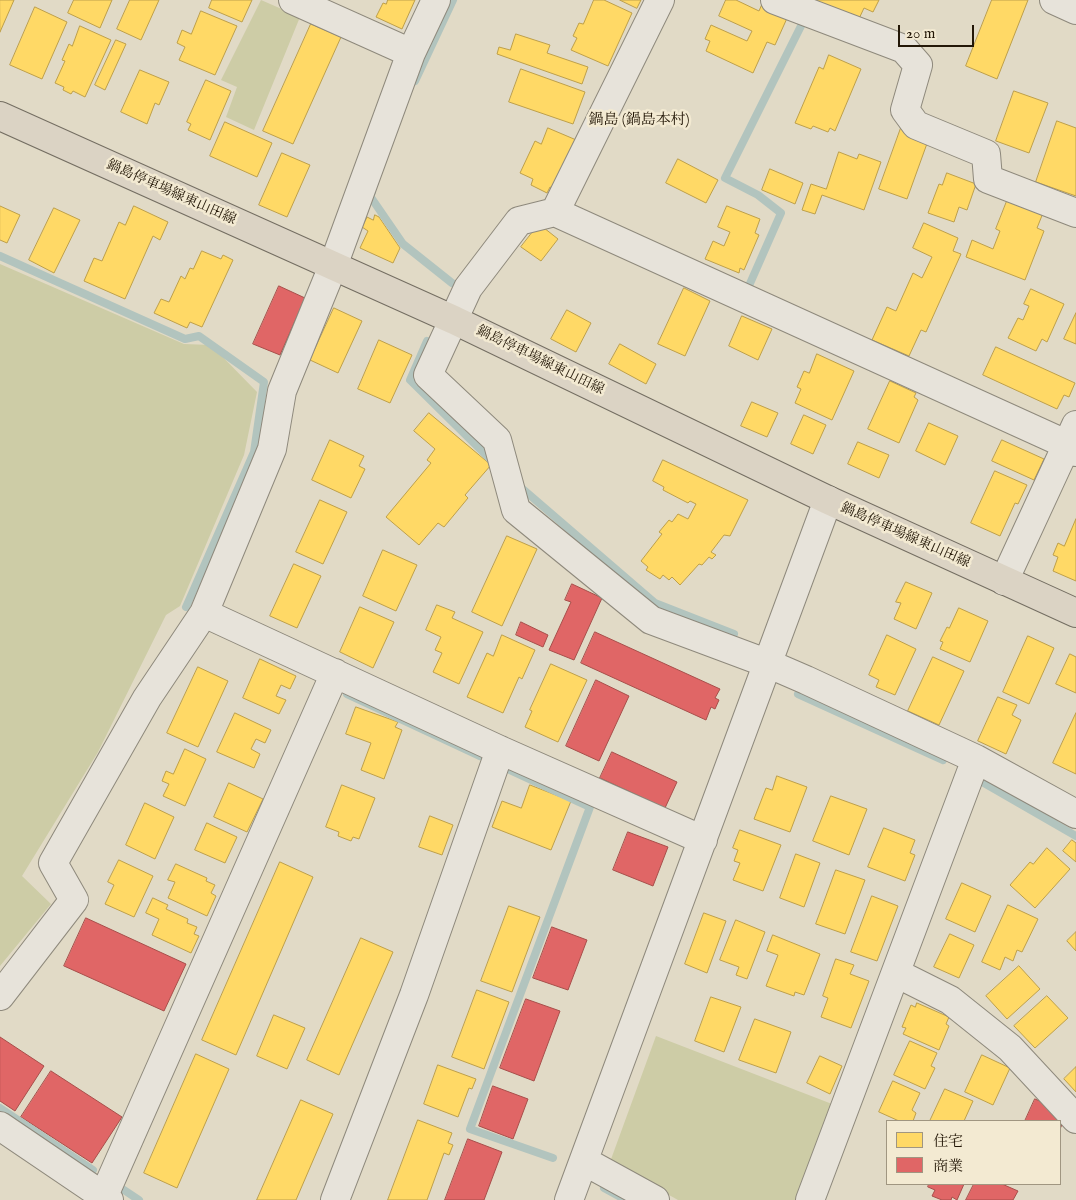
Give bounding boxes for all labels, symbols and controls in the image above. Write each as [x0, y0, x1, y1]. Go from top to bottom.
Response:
scale bar [901, 15, 977, 47]
text: 20 m [906, 24, 935, 43]
district label: 鍋島 (鍋島本村) [589, 112, 689, 130]
street label: 鍋島停車場線東山田線 [104, 157, 238, 229]
street label: 鍋島停車場線東山田線 [473, 323, 607, 399]
street label: 鍋島停車場線東山田線 [838, 500, 972, 572]
legend [886, 1120, 1061, 1185]
text: 住宅 [933, 1132, 963, 1151]
text: 商業 [933, 1157, 963, 1176]

